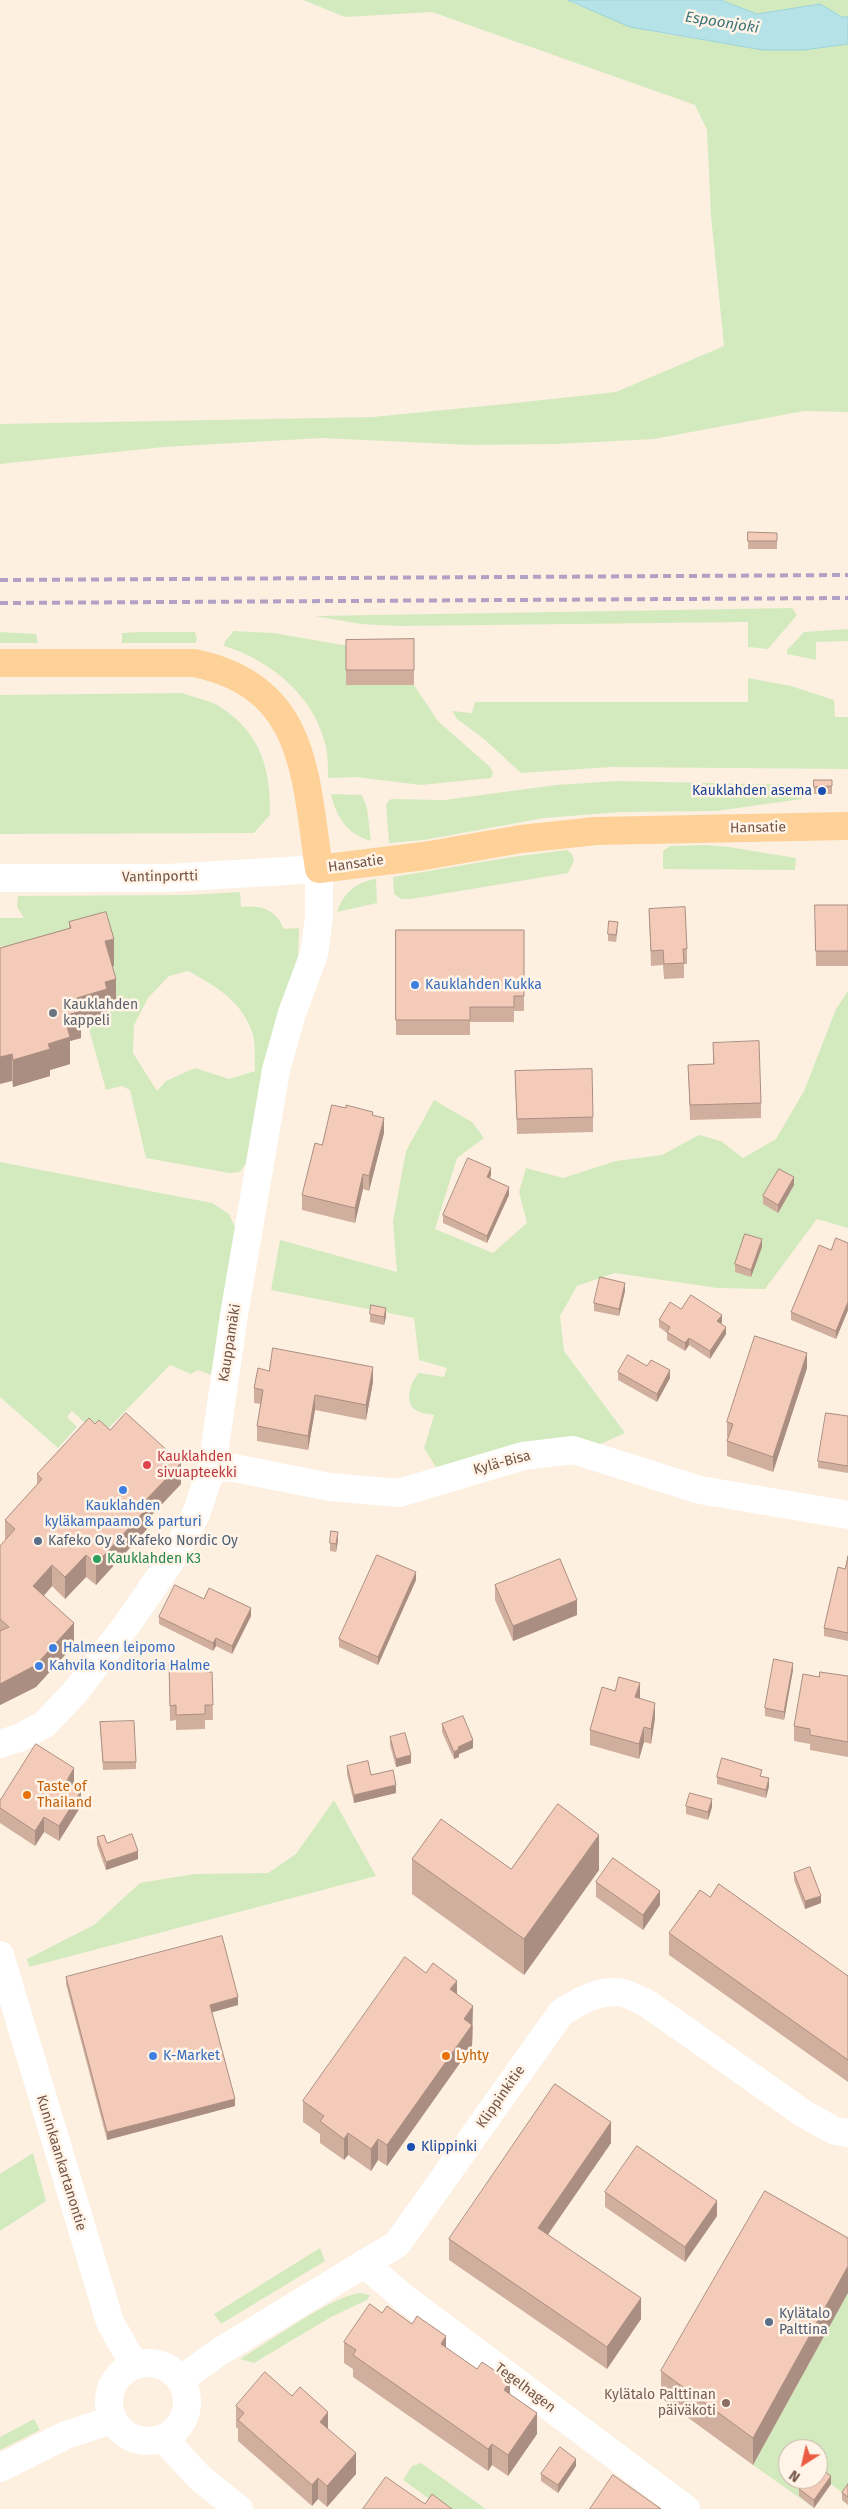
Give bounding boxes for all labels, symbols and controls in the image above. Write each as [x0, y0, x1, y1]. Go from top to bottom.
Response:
water label: Espoonjoki [684, 8, 760, 38]
place label: Kauklahden asema [692, 783, 812, 799]
marker: Kauklahden asema [816, 785, 828, 797]
street label: Hansatie [730, 819, 786, 837]
street label: Hansatie [327, 852, 385, 876]
street label: Vantinportti [122, 868, 198, 886]
place label: Kauklahden Kukka [425, 977, 542, 993]
marker: Kauklahden Kukka [409, 979, 421, 991]
place label: Kauklahden kappeli [63, 997, 138, 1030]
marker: Kauklahden kappeli [47, 1007, 59, 1019]
street label: Kauppamäki [216, 1303, 244, 1383]
street label: Kylä-Bisa [472, 1447, 532, 1479]
place label: Kauklahden sivuapteekki [157, 1449, 237, 1481]
marker: Kauklahden sivuapteekki [141, 1459, 153, 1471]
marker: Kauklahden kyläkampaamo & parturi [117, 1484, 129, 1496]
place label: Kauklahden kyläkampaamo & parturi [44, 1498, 202, 1530]
place label: Kafeko Oy & Kafeko Nordic Oy [48, 1533, 238, 1549]
marker: Kafeko Oy & Kafeko Nordic Oy [32, 1535, 44, 1547]
place label: Kauklahden K3 [107, 1551, 201, 1567]
marker: Kauklahden K3 [91, 1553, 103, 1565]
place label: Halmeen leipomo [63, 1640, 176, 1656]
marker: Halmeen leipomo [47, 1642, 59, 1654]
place label: Kahvila Konditoria Halme [49, 1658, 210, 1674]
marker: Kahvila Konditoria Halme [33, 1660, 45, 1672]
place label: Taste of Thailand [37, 1779, 92, 1811]
marker: Taste of Thailand [21, 1789, 33, 1801]
place label: K-Market [163, 2048, 220, 2064]
place label: Lyhty [456, 2048, 489, 2064]
marker: K-Market [147, 2050, 159, 2062]
marker: Lyhty [440, 2050, 452, 2062]
street label: Klippinkitie [473, 2062, 529, 2132]
street label: Kuninkaankartanontie [32, 2093, 90, 2233]
place label: Klippinki [421, 2139, 477, 2155]
marker: Klippinki [405, 2141, 417, 2153]
place label: Kylätalo Palttina [779, 2306, 830, 2338]
marker: Kylätalo Palttina [763, 2316, 775, 2328]
street label: Tegelhagen [491, 2360, 559, 2416]
place label: Kylätalo Palttinan päiväkoti [604, 2387, 716, 2420]
marker: Kylätalo Palttinan päiväkoti [720, 2397, 732, 2409]
north arrow [778, 2439, 828, 2489]
text: N [786, 2466, 803, 2486]

